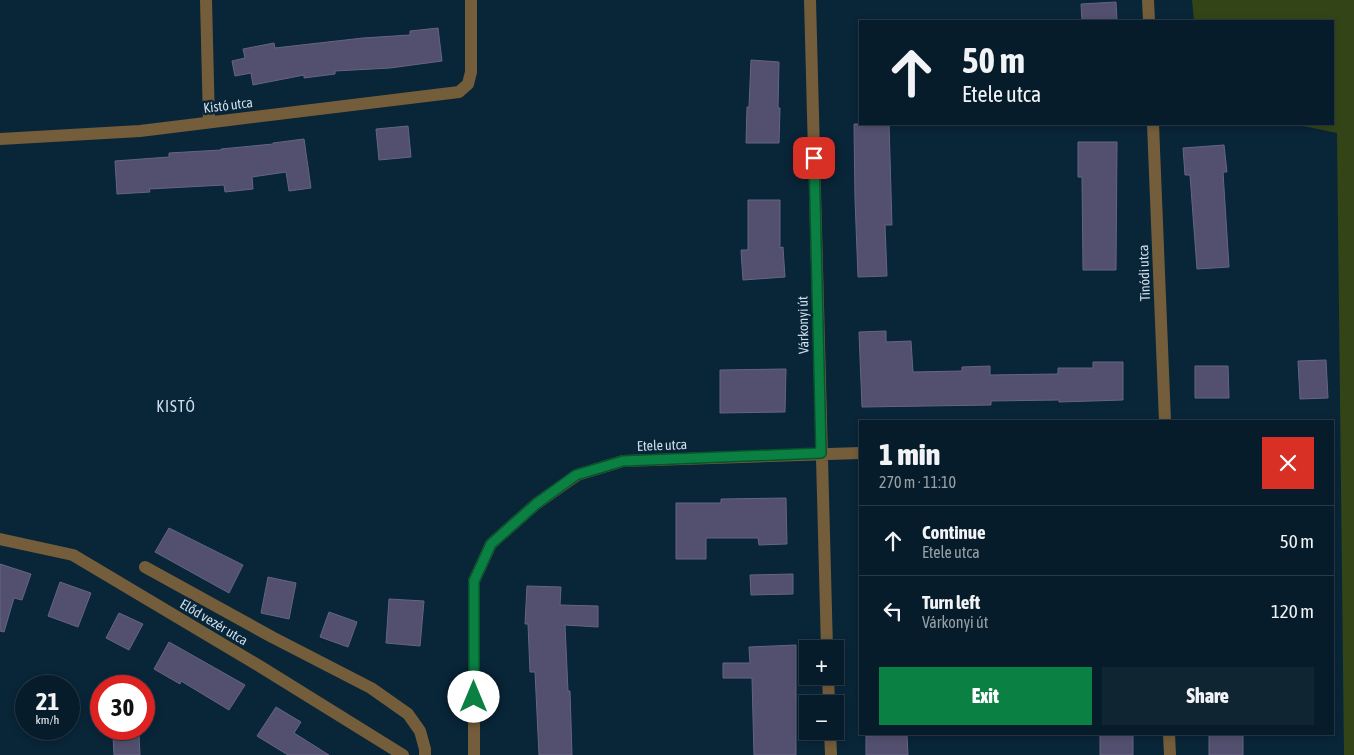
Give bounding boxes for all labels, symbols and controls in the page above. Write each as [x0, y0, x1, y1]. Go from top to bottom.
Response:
icon: ahead [879, 40, 944, 105]
text: 50 m [962, 40, 1025, 80]
text: Etele utca [962, 81, 1041, 107]
street label: Kistó utca [202, 94, 254, 116]
pin [793, 137, 835, 179]
icon: arrive [800, 144, 828, 172]
street label: Tinódi utca [1135, 244, 1153, 302]
street label: Várkonyi út [794, 296, 812, 354]
district label: KISTÓ [156, 397, 196, 415]
street label: Etele utca [637, 436, 687, 454]
text: 1 min [879, 437, 940, 471]
button: close [1262, 437, 1314, 489]
text: 270 m · 11:10 [879, 473, 956, 491]
text: Continue [922, 521, 986, 543]
icon: ahead [879, 527, 907, 555]
text: 50 m [1280, 530, 1314, 552]
text: Etele utca [922, 543, 980, 561]
text: Turn left [922, 591, 980, 613]
street label: Előd vezér utca [177, 595, 251, 649]
icon: left [879, 597, 907, 625]
text: 120 m [1271, 600, 1314, 622]
text: Várkonyi út [922, 613, 988, 631]
map controls [799, 640, 844, 740]
button: + [799, 640, 844, 685]
button: Exit [879, 667, 1092, 725]
button: Share [1102, 667, 1314, 725]
position arrow [447, 670, 499, 722]
speed limit sign: 30 [90, 675, 155, 740]
text: 21 [36, 687, 59, 715]
button: − [799, 695, 844, 740]
text: km/h [36, 713, 59, 727]

